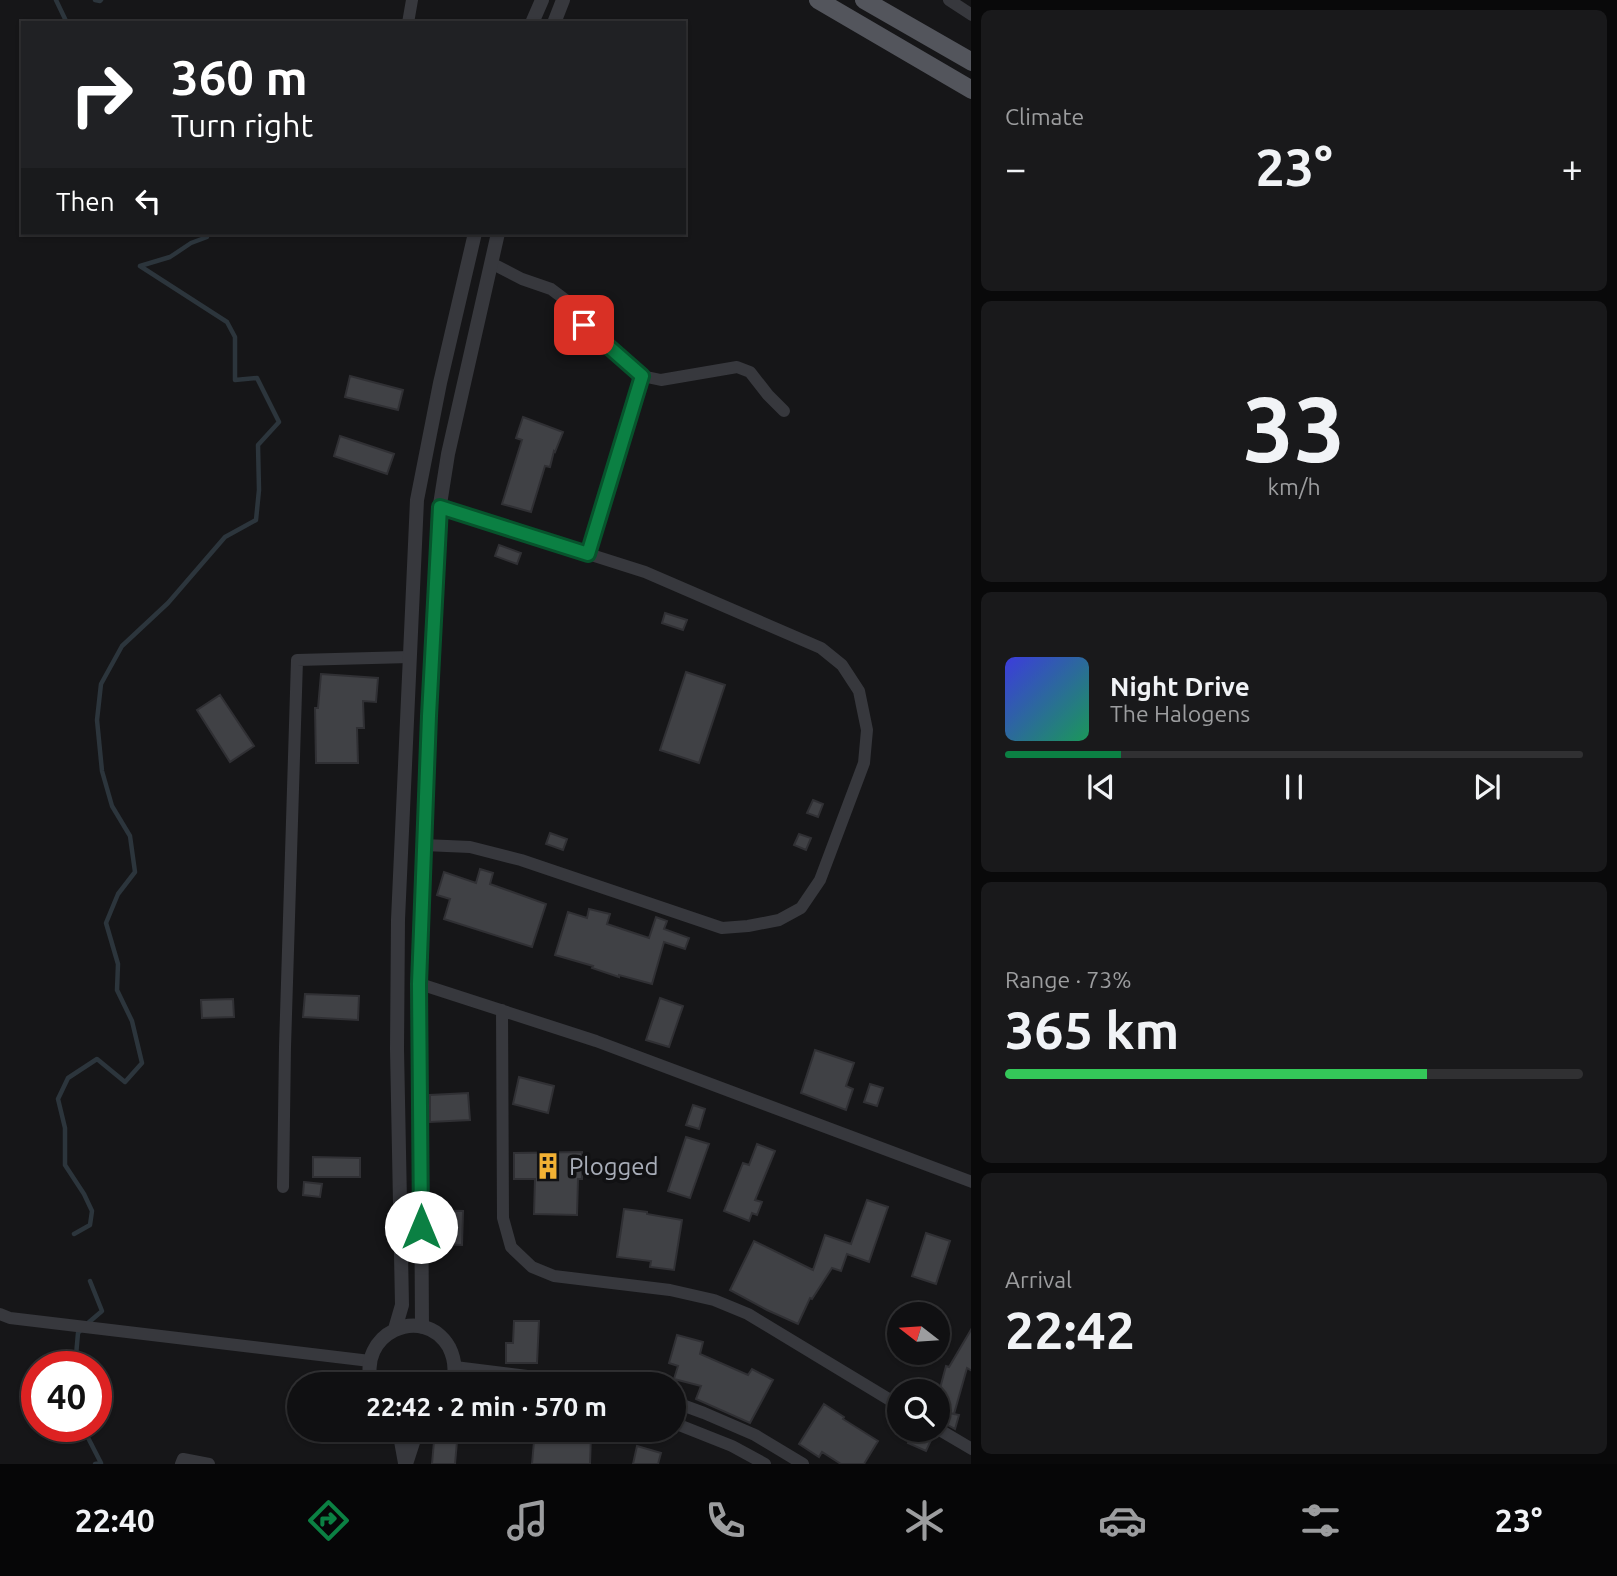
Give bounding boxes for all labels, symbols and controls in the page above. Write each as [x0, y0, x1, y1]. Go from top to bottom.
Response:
icon: right [56, 49, 147, 140]
text: 360 m [171, 49, 308, 104]
text: Climate [1005, 104, 1084, 129]
text: Turn right [171, 107, 313, 143]
text: 23° [1255, 138, 1333, 196]
text: − [1005, 147, 1026, 189]
text: + [1562, 147, 1583, 189]
icon: left [129, 182, 167, 220]
text: Then [56, 187, 115, 216]
pin [554, 295, 614, 355]
icon: arrive [565, 306, 603, 344]
text: 33 [1243, 377, 1345, 479]
text: km/h [1267, 474, 1321, 499]
text: Night Drive [1110, 672, 1250, 701]
text: The Halogens [1110, 701, 1250, 726]
icon: previous [1082, 768, 1120, 806]
icon: pause [1275, 768, 1313, 806]
icon: next [1468, 768, 1506, 806]
text: Range · 73% [1005, 967, 1132, 992]
text: 365 km [1005, 1001, 1179, 1059]
building icon: Plogged [533, 1151, 563, 1181]
place label: Plogged [569, 1153, 659, 1180]
position arrow [384, 1190, 458, 1264]
text: Arrival [1005, 1267, 1072, 1292]
text: 22:42 [1005, 1301, 1135, 1359]
north arrow [887, 1302, 950, 1365]
map controls [887, 1302, 950, 1442]
speed limit sign: 40 [21, 1351, 112, 1442]
button: search [887, 1379, 950, 1442]
text: 22:42 · 2 min · 570 m [366, 1392, 607, 1421]
icon: directions [304, 1496, 353, 1545]
icon: music [503, 1496, 552, 1545]
icon: phone [701, 1496, 750, 1545]
icon: climate [900, 1496, 949, 1545]
icon: car [1098, 1496, 1147, 1545]
icon: filters [1296, 1496, 1345, 1545]
text: 22:40 [75, 1502, 155, 1538]
text: 23° [1495, 1502, 1542, 1538]

